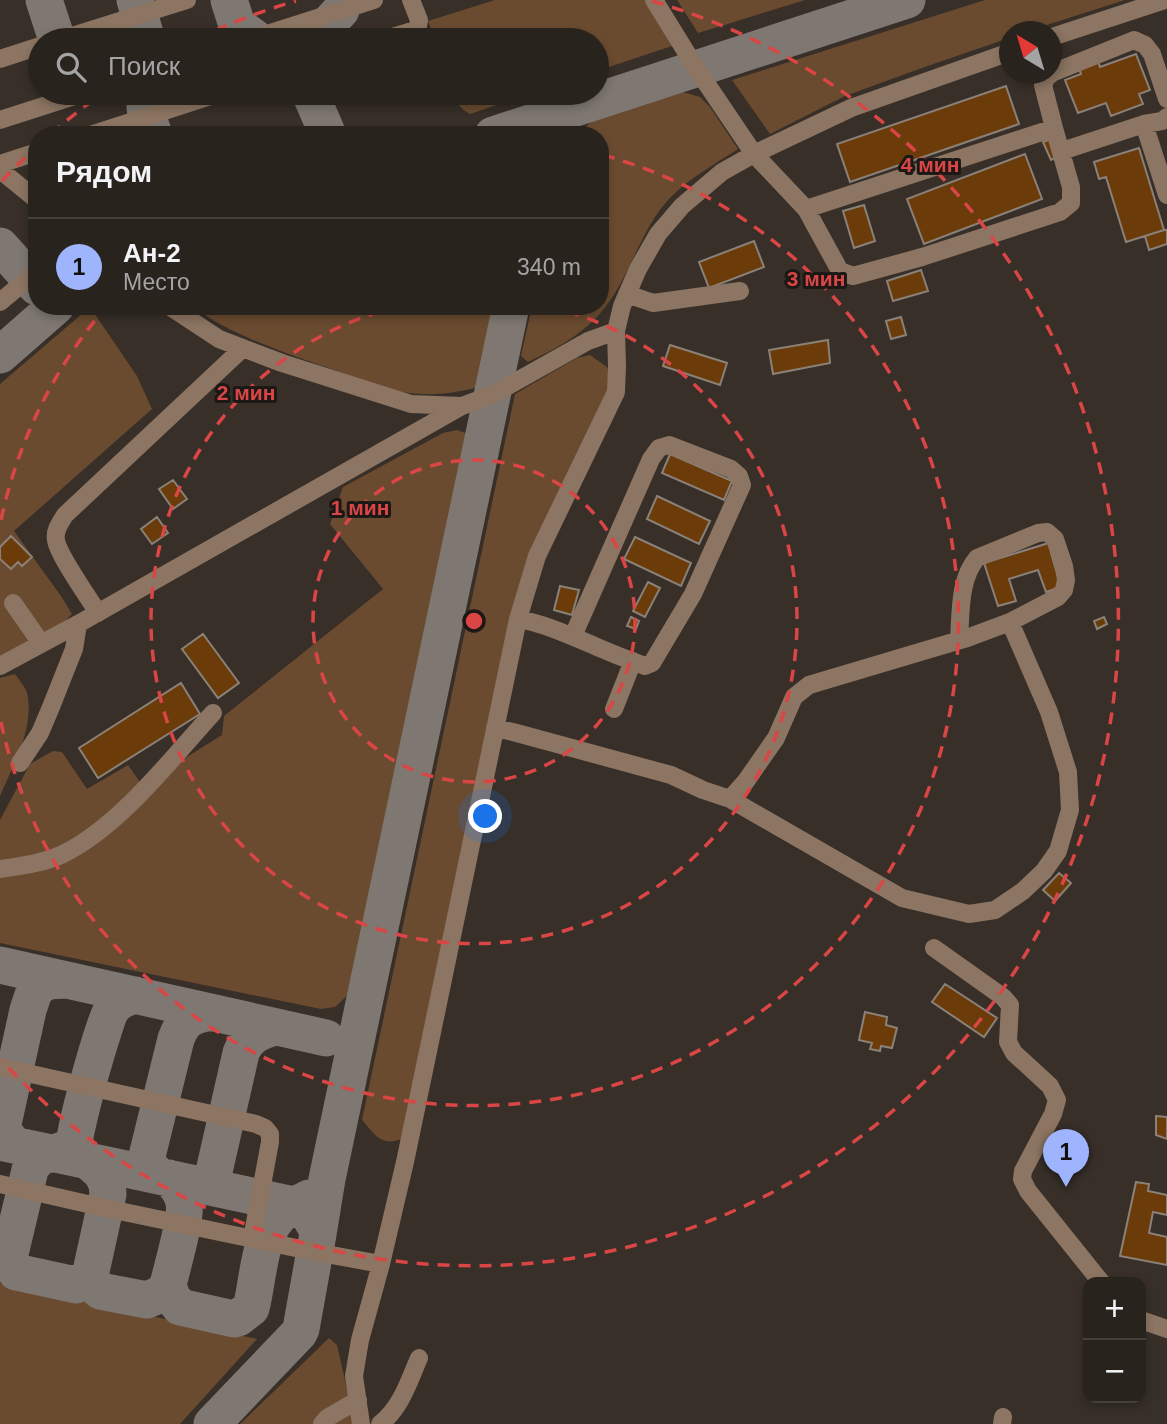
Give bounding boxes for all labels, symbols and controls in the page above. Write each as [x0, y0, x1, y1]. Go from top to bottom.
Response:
north arrow [999, 21, 1062, 84]
search box [28, 28, 609, 105]
icon: search [52, 48, 90, 86]
text: Поиск [108, 51, 180, 81]
text: 4 мин [901, 153, 959, 176]
text: Рядом [56, 155, 152, 188]
text: Ан-2 [123, 238, 181, 268]
text: 1 [73, 254, 85, 280]
text: 340 m [517, 254, 581, 280]
text: 3 мин [787, 267, 845, 290]
text: Место [123, 269, 190, 295]
text: 2 мин [217, 381, 275, 404]
text: 1 мин [331, 496, 389, 519]
centre of rings [462, 609, 486, 633]
your location [468, 799, 502, 833]
pin: 1 [1043, 1129, 1089, 1187]
map controls [1083, 1277, 1146, 1403]
button: + [1083, 1277, 1146, 1340]
button: − [1083, 1340, 1146, 1403]

